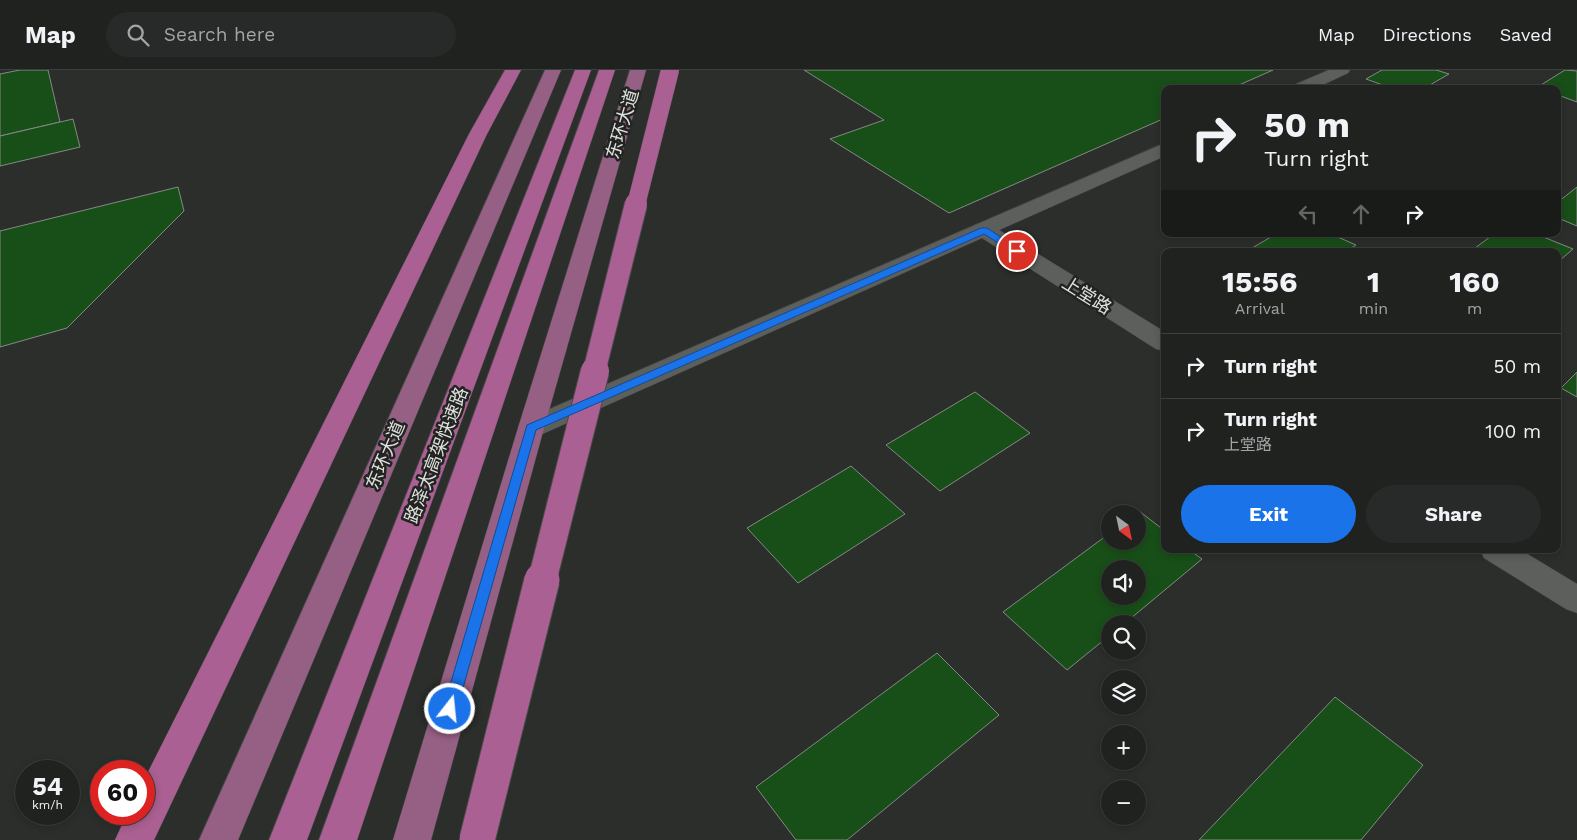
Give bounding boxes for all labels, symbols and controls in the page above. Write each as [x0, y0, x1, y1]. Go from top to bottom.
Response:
search box [106, 12, 456, 57]
text: Map [25, 21, 76, 49]
icon: search [124, 21, 152, 49]
text: Search here [164, 23, 275, 46]
text: Map [1318, 24, 1355, 45]
text: Directions [1383, 24, 1472, 45]
text: Saved [1500, 24, 1552, 45]
street label: 东环大道 [601, 87, 643, 161]
text: 50 m [1264, 104, 1350, 146]
icon: right [1181, 105, 1246, 170]
text: Turn right [1264, 146, 1369, 171]
icon: left [1294, 200, 1322, 228]
icon: ahead [1347, 200, 1375, 228]
icon: right [1400, 200, 1428, 228]
pin [996, 230, 1038, 272]
icon: arrive [1003, 237, 1031, 265]
text: 15:56 [1222, 264, 1298, 299]
text: 1 [1367, 264, 1380, 299]
text: 160 [1449, 264, 1500, 299]
street label: 上堂路 [1059, 272, 1115, 318]
text: Arrival [1235, 299, 1285, 318]
text: min [1359, 299, 1388, 318]
text: m [1467, 299, 1482, 318]
icon: right [1181, 352, 1209, 380]
text: Turn right [1224, 355, 1317, 378]
text: 50 m [1494, 355, 1541, 378]
street label: 路泽太高架快速路 [400, 384, 472, 526]
text: Turn right [1224, 408, 1317, 431]
icon: right [1181, 417, 1209, 445]
street label: 东环大道 [361, 418, 409, 492]
text: 100 m [1485, 420, 1541, 443]
text: 上堂路 [1224, 435, 1272, 454]
button: Exit [1181, 485, 1356, 543]
button: Share [1366, 485, 1541, 543]
north arrow [1101, 505, 1146, 550]
map controls [1101, 505, 1146, 825]
button: sound [1101, 560, 1146, 605]
button: search [1101, 615, 1146, 660]
button: layers [1101, 670, 1146, 715]
position arrow [423, 682, 475, 734]
button: + [1101, 725, 1146, 770]
speed limit sign: 60 [90, 760, 155, 825]
text: 54 [32, 772, 63, 801]
button: − [1101, 780, 1146, 825]
text: km/h [32, 798, 63, 812]

